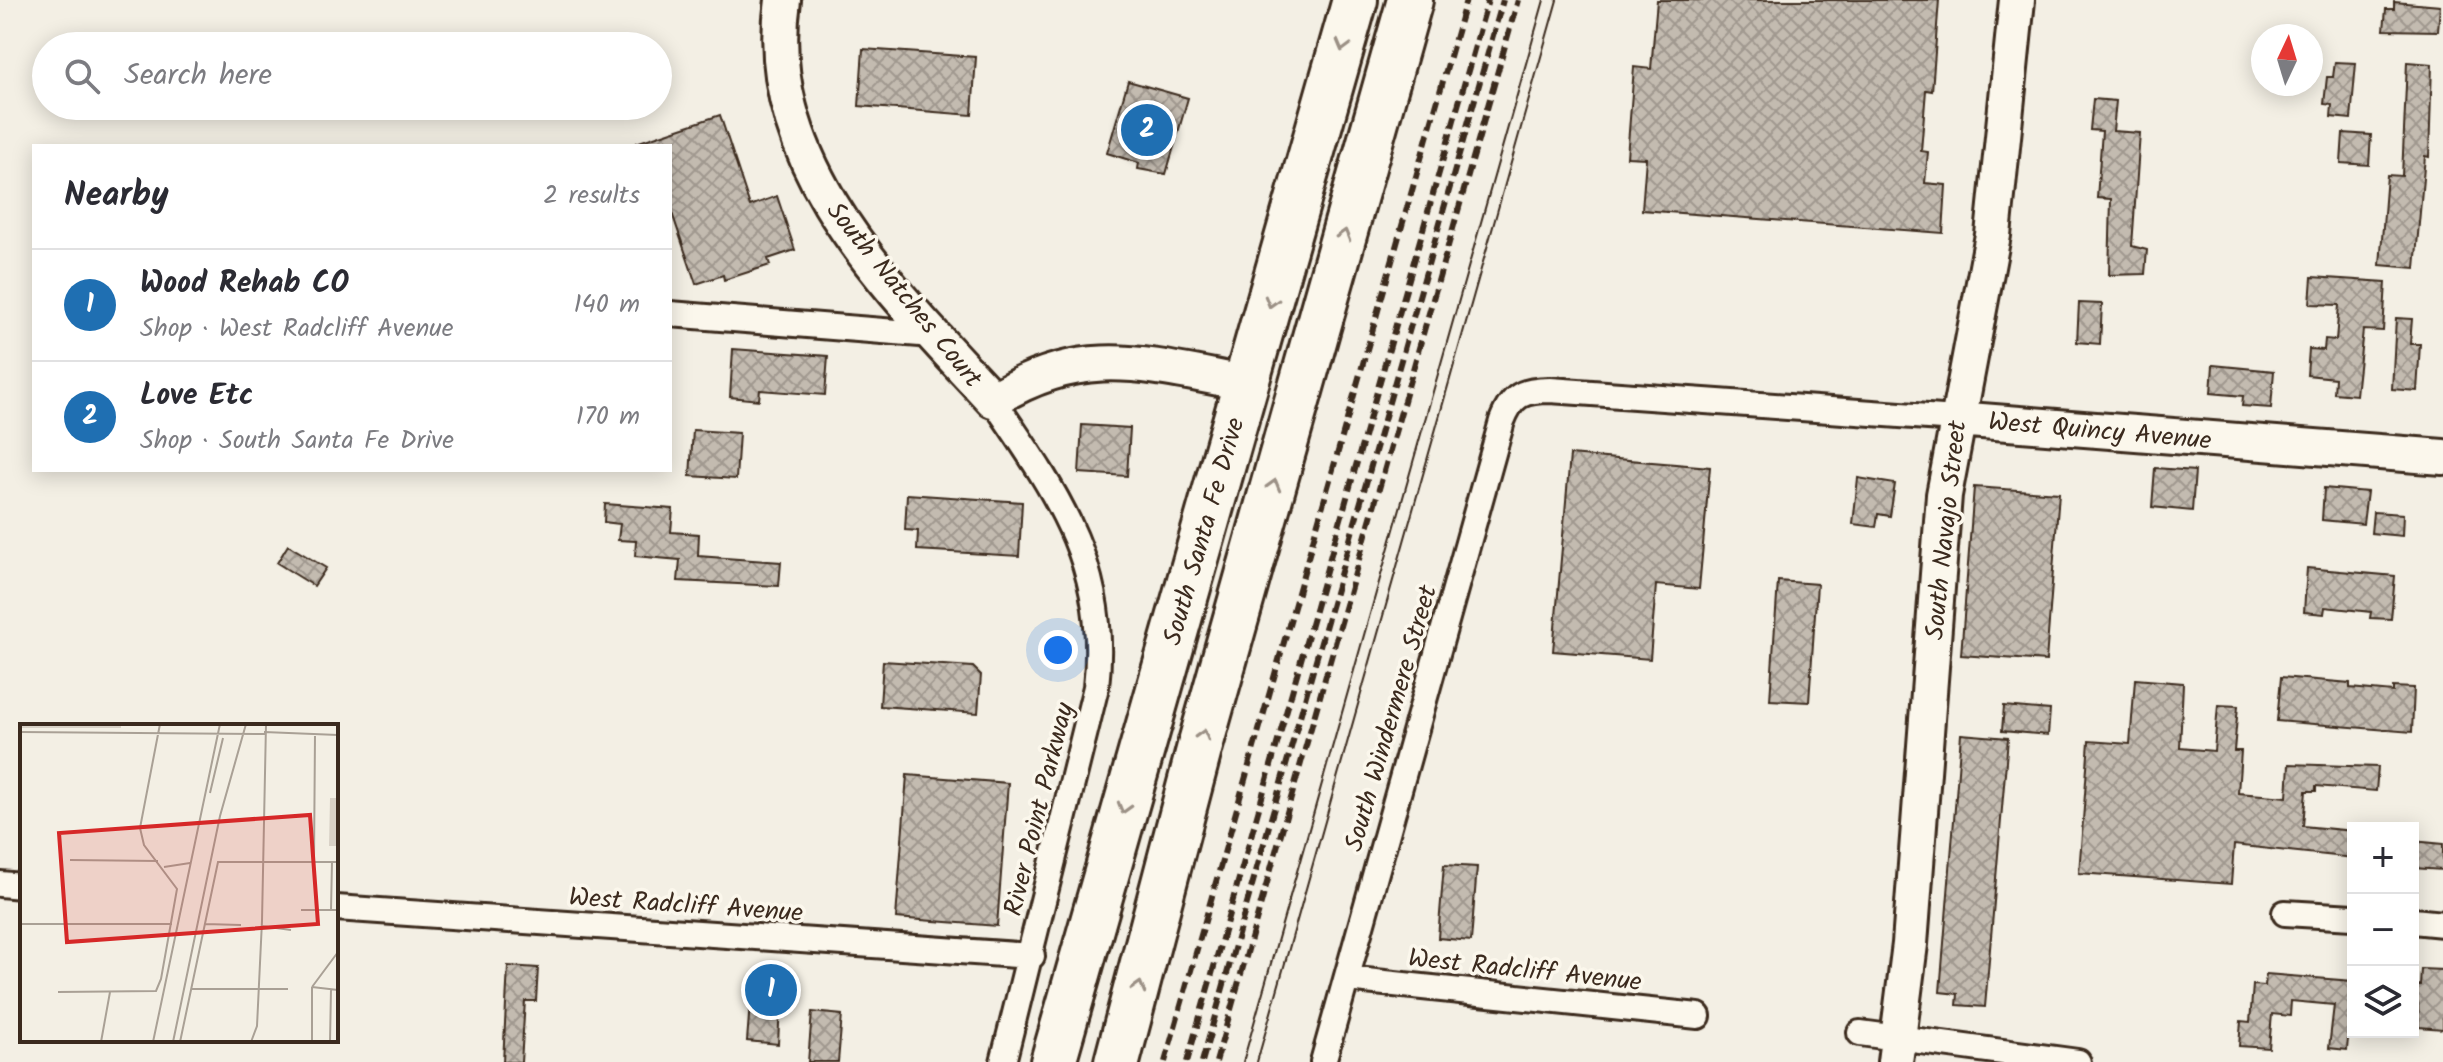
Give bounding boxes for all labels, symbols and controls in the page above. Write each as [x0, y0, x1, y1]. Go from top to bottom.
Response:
north arrow [2251, 24, 2323, 96]
search box [32, 32, 672, 120]
one-way arrow [1336, 39, 1352, 53]
text: Search here [124, 52, 272, 100]
icon: search [60, 54, 104, 98]
pin: 2 [1121, 100, 1173, 160]
text: Nearby [64, 169, 169, 223]
text: 2 results [543, 175, 640, 217]
street label: South Natches Court [815, 193, 993, 398]
one-way arrow [1335, 228, 1352, 242]
text: Wood Rehab CO [140, 260, 349, 308]
text: 1 [86, 284, 94, 326]
text: 140 m [573, 284, 640, 326]
one-way arrow [1264, 295, 1280, 309]
text: Shop · West Radcliff Avenue [140, 308, 454, 350]
text: Love Etc [140, 372, 254, 420]
text: 2 [82, 396, 98, 438]
text: 170 m [576, 396, 640, 438]
street label: West Quincy Avenue [1987, 401, 2213, 463]
street label: South Santa Fe Drive [1152, 413, 1258, 650]
street label: South Navajo Street [1915, 418, 1979, 642]
text: Shop · South Santa Fe Drive [140, 420, 454, 462]
one-way arrow [1265, 478, 1281, 492]
street label: South Windermere Street [1334, 580, 1450, 857]
your location [1038, 630, 1078, 670]
street label: River Point Parkway [993, 698, 1087, 921]
inset map [20, 724, 338, 1042]
one-way arrow [1194, 729, 1210, 743]
one-way arrow [1117, 801, 1134, 814]
map controls [2347, 822, 2419, 1038]
button: + [2347, 822, 2419, 894]
street label: West Radcliff Avenue [567, 877, 805, 935]
button: − [2347, 894, 2419, 966]
street label: West Radcliff Avenue [1406, 938, 1644, 1004]
pin: 1 [745, 960, 797, 1020]
button: layers [2347, 966, 2419, 1038]
one-way arrow [1130, 981, 1146, 994]

